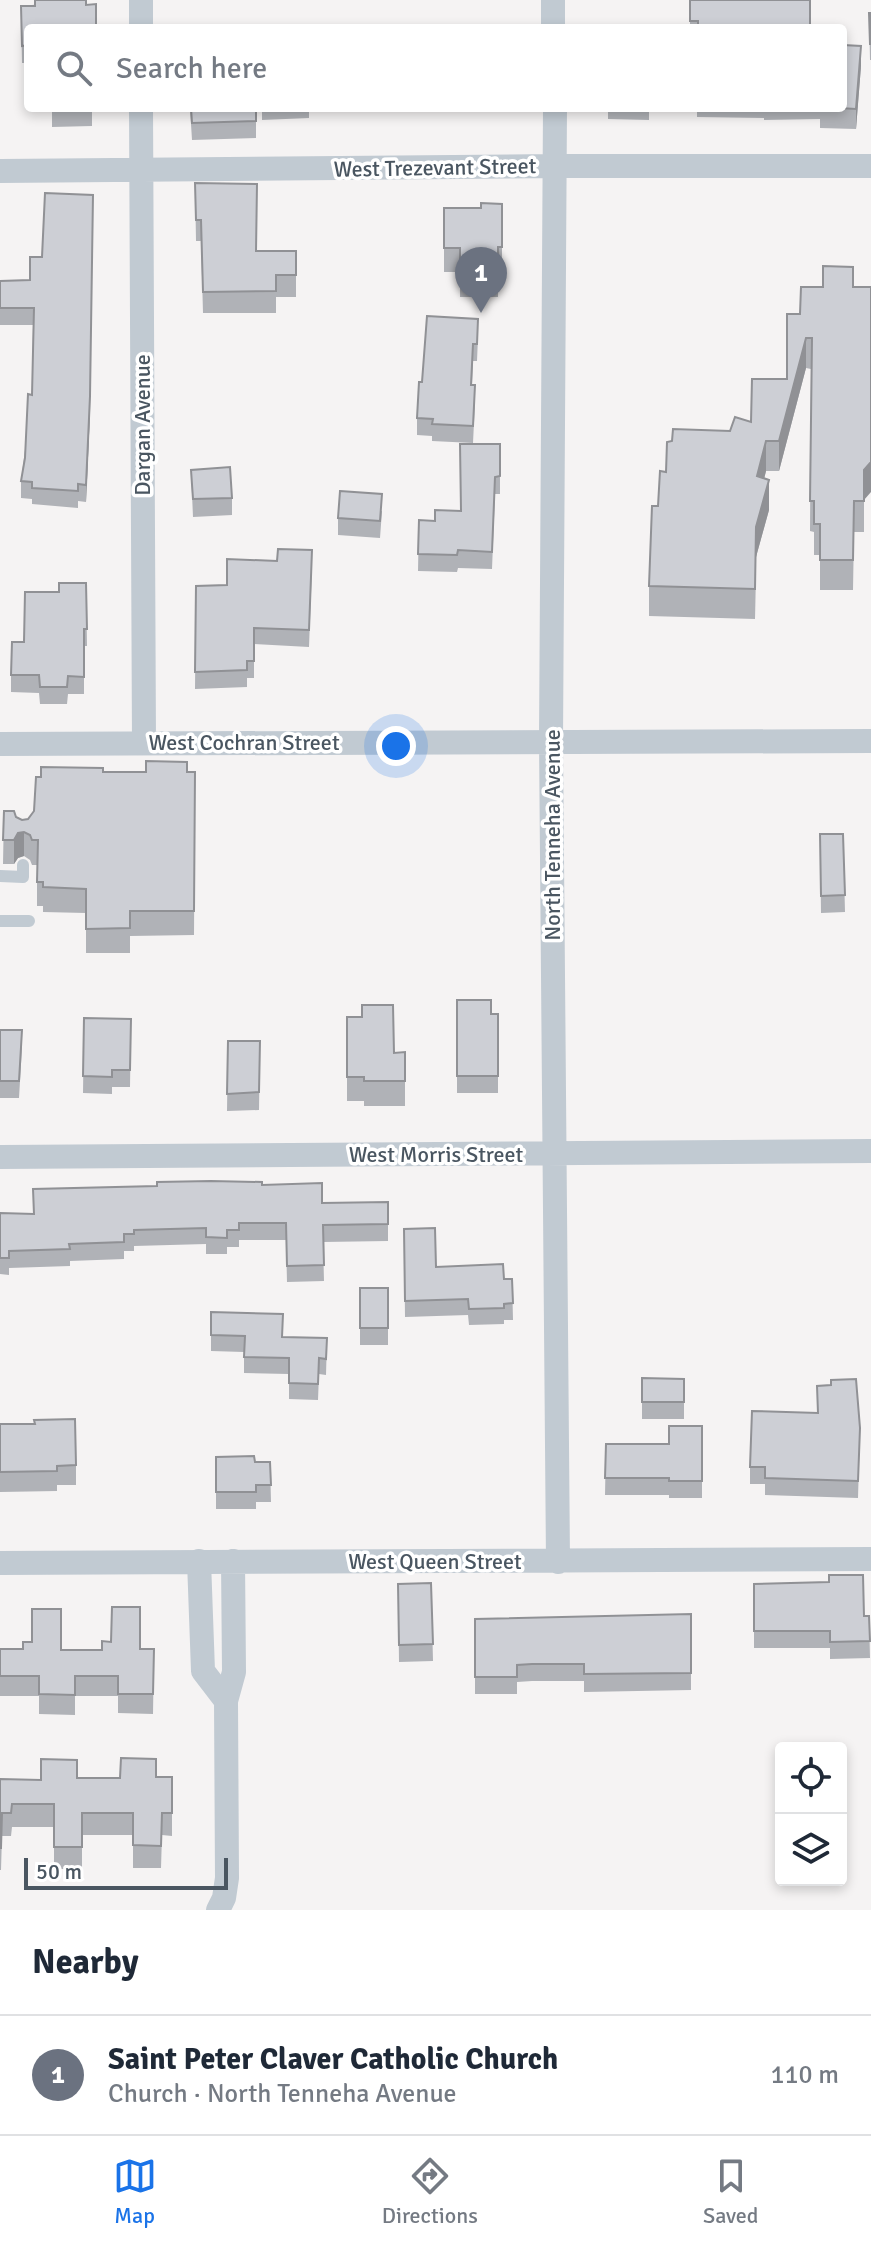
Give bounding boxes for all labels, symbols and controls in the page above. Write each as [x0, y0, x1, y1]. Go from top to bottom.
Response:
search box [24, 24, 847, 112]
icon: search [52, 46, 96, 90]
text: Search here [116, 50, 267, 87]
street label: West Trezevant Street [333, 152, 537, 183]
pin: 1 [455, 247, 507, 313]
street label: Dargan Avenue [129, 354, 156, 496]
your location [376, 726, 416, 766]
street label: West Cochran Street [148, 729, 340, 756]
street label: North Tenneha Avenue [539, 729, 566, 941]
street label: West Morris Street [349, 1141, 524, 1168]
street label: West Queen Street [348, 1548, 522, 1575]
map controls [775, 1742, 847, 1886]
button: locate [775, 1742, 847, 1814]
button: layers [775, 1814, 847, 1886]
scale bar [24, 1854, 228, 1890]
text: 50 m [36, 1858, 82, 1885]
text: Nearby [32, 1941, 139, 1983]
text: Saint Peter Claver Catholic Church [108, 2041, 558, 2078]
text: 1 [51, 2059, 65, 2091]
text: 110 m [770, 2059, 839, 2091]
text: Church · North Tenneha Avenue [108, 2078, 457, 2110]
tab: Map [113, 2154, 157, 2229]
tab: Directions [382, 2154, 478, 2229]
tab: Saved [703, 2154, 758, 2229]

